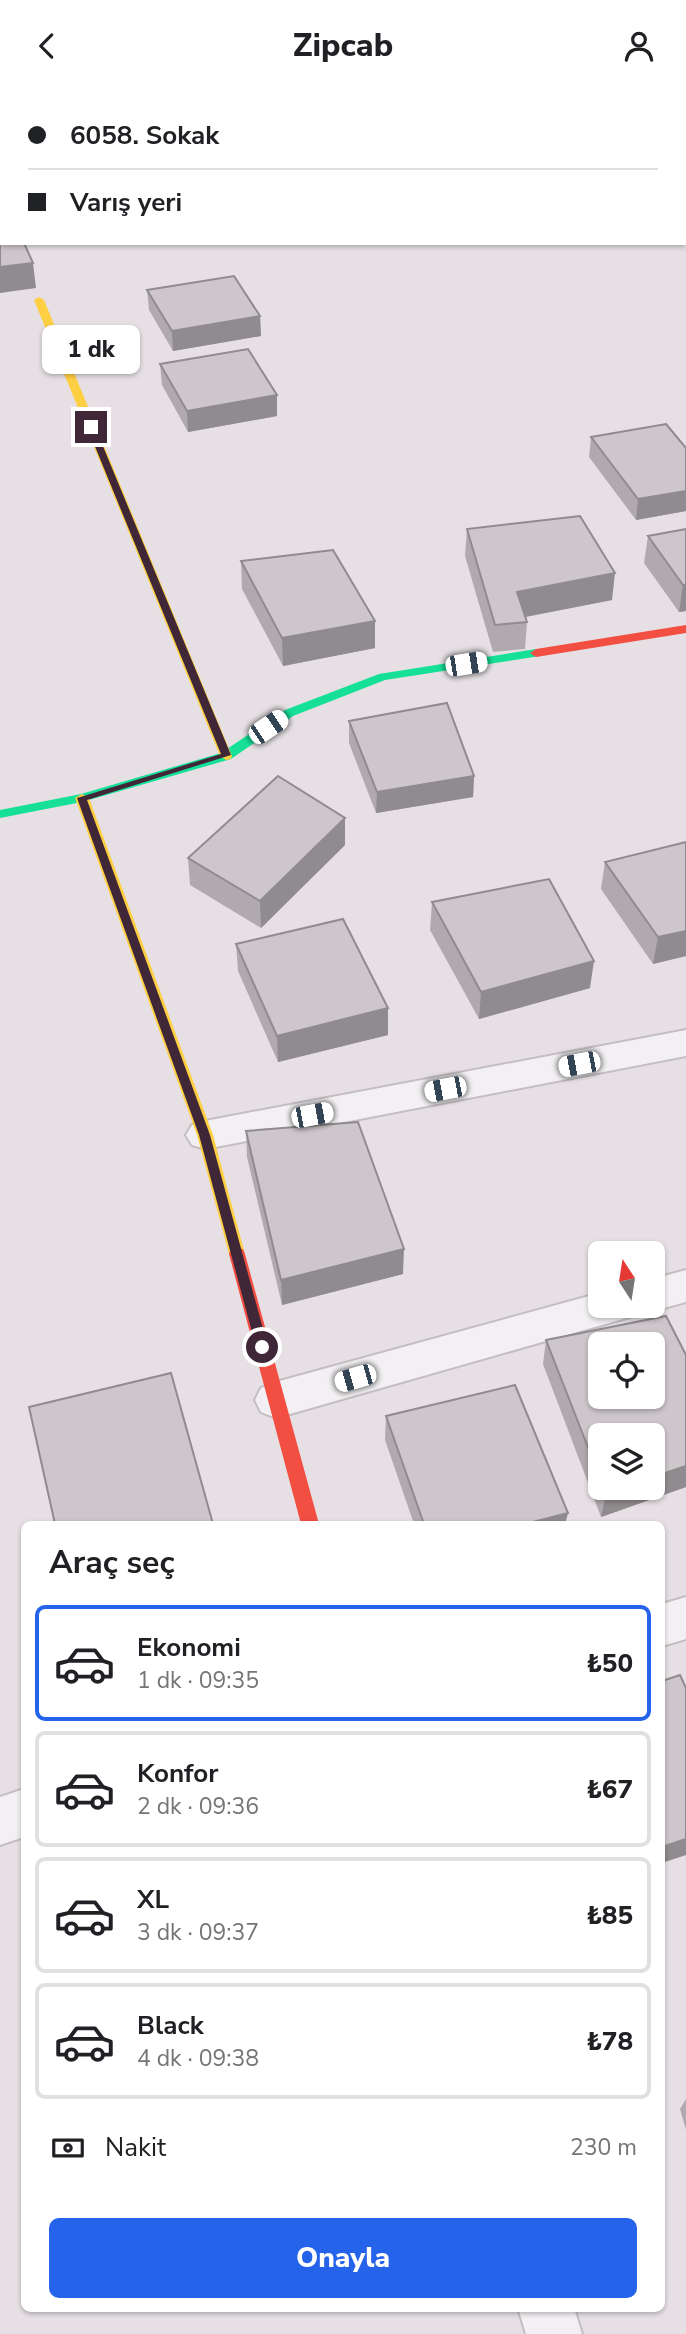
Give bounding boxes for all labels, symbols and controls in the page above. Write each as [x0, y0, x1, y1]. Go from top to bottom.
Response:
text: Zipcab [293, 24, 393, 67]
icon: back [28, 27, 66, 65]
icon: person [620, 27, 658, 65]
text: 6058. Sokak [70, 118, 219, 153]
text: Varış yeri [70, 185, 182, 220]
callout: 1 dk [42, 325, 140, 375]
text: 1 dk [67, 334, 115, 365]
route end [75, 411, 107, 443]
car [444, 650, 489, 678]
car [245, 707, 292, 747]
car [557, 1050, 602, 1078]
car [423, 1075, 468, 1103]
car [290, 1101, 335, 1129]
north arrow [588, 1241, 665, 1318]
map controls [588, 1241, 665, 1500]
route start [246, 1331, 278, 1363]
button: locate [588, 1332, 665, 1409]
car [332, 1362, 379, 1394]
button: layers [588, 1423, 665, 1500]
text: Araç seç [49, 1541, 175, 1584]
text: Ekonomi [137, 1630, 241, 1665]
icon: car [53, 1632, 116, 1695]
text: ₺50 [586, 1646, 633, 1681]
text: 1 dk · 09:35 [137, 1665, 259, 1696]
text: Konfor [137, 1756, 218, 1791]
icon: car [53, 1758, 116, 1821]
text: ₺67 [586, 1772, 633, 1807]
text: 2 dk · 09:36 [137, 1791, 259, 1822]
text: XL [137, 1882, 169, 1917]
icon: car [53, 1884, 116, 1947]
text: ₺85 [586, 1898, 633, 1933]
text: 3 dk · 09:37 [137, 1917, 259, 1948]
text: Black [137, 2008, 204, 2043]
icon: car [53, 2010, 116, 2073]
text: ₺78 [586, 2024, 633, 2059]
text: 4 dk · 09:38 [137, 2043, 259, 2074]
icon: cash [49, 2129, 87, 2167]
text: Nakit [105, 2130, 166, 2165]
text: 230 m [570, 2132, 637, 2163]
button: Onayla [49, 2218, 637, 2298]

